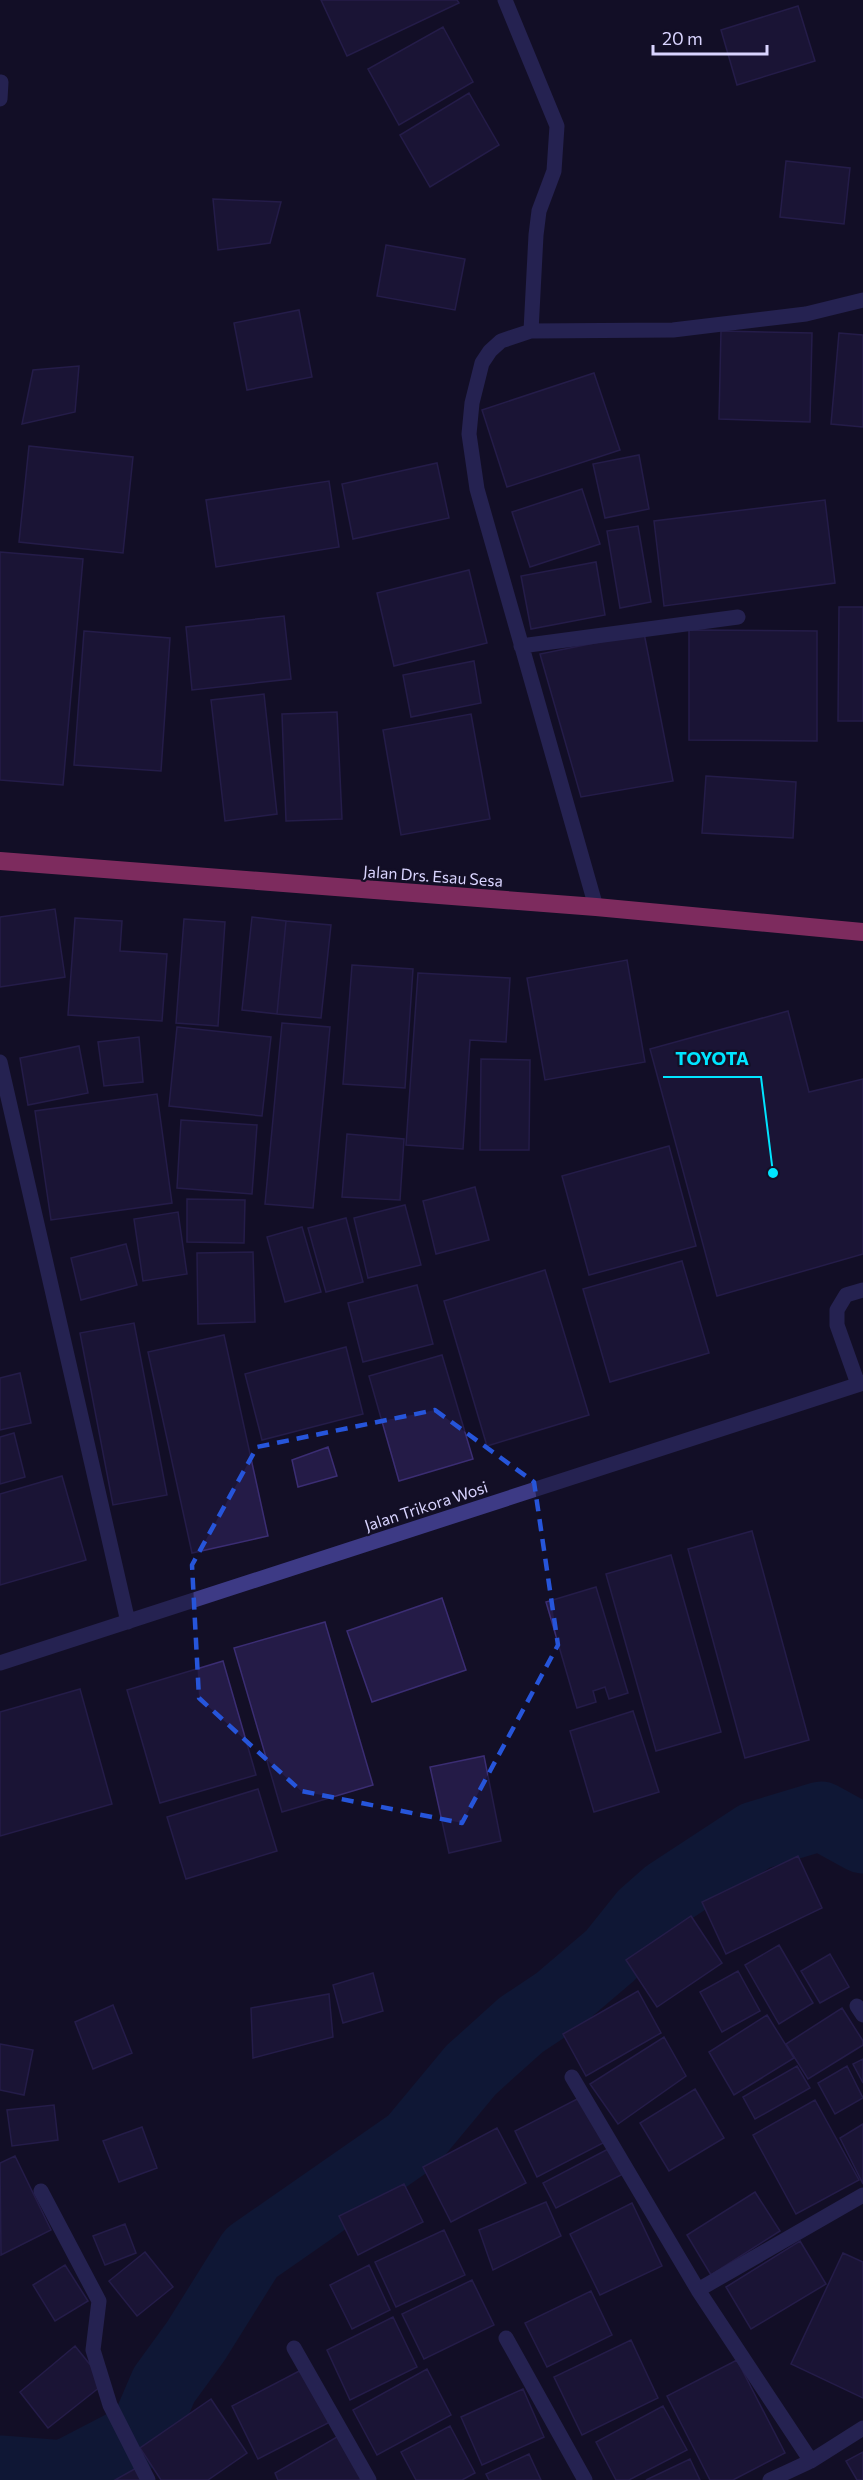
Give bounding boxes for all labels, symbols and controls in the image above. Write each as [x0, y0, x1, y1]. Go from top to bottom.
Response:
scale bar [653, 18, 767, 56]
text: 20 m [662, 27, 703, 49]
street label: Jalan Drs. Esau Sesa [362, 861, 504, 890]
callout: TOYOTA [663, 1041, 761, 1077]
text: TOYOTA [675, 1047, 749, 1069]
street label: Jalan Trikora Wosi [362, 1477, 490, 1534]

